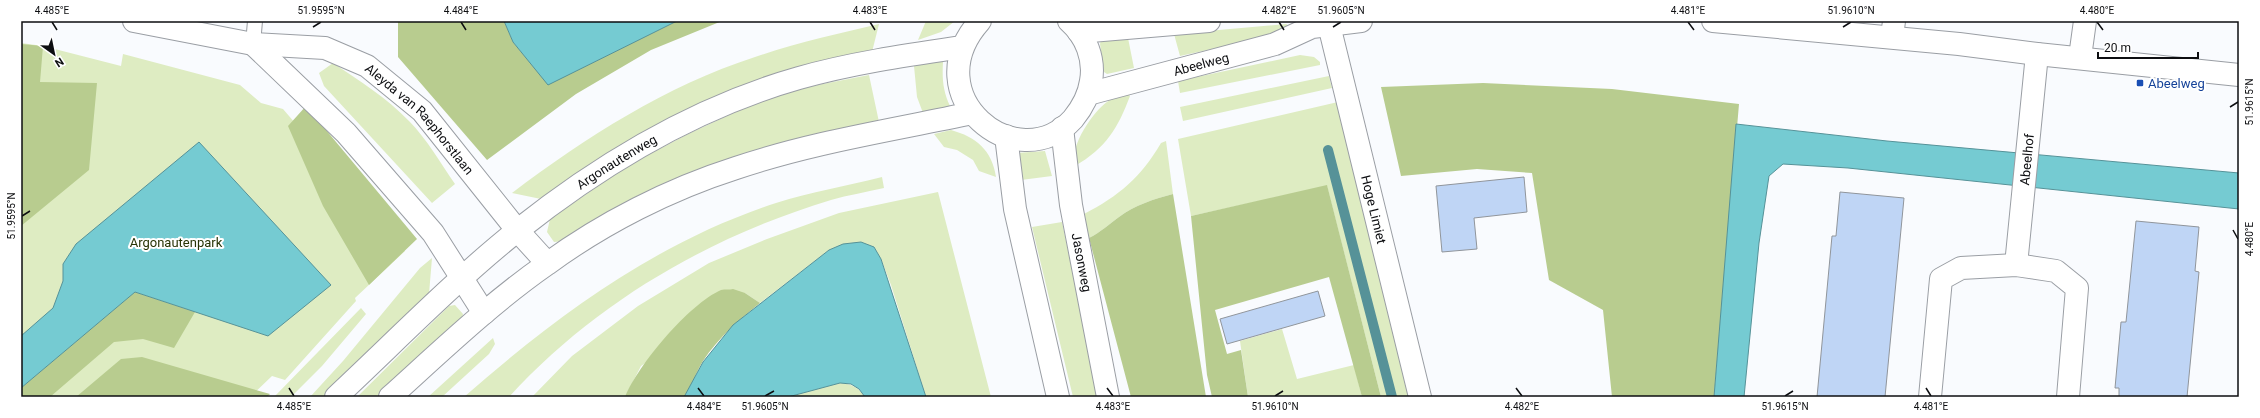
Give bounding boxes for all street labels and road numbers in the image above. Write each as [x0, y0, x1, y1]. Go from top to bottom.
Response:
street label: Abeelweg [1172, 50, 1231, 79]
street label: Aleyda van Raephorstlaan [362, 61, 477, 178]
street label: Argonautenweg [574, 132, 659, 192]
street label: Abeelhof [2017, 133, 2037, 186]
street label: Hoge Limiet [1358, 174, 1389, 245]
street label: Jasonweg [1069, 232, 1095, 293]

